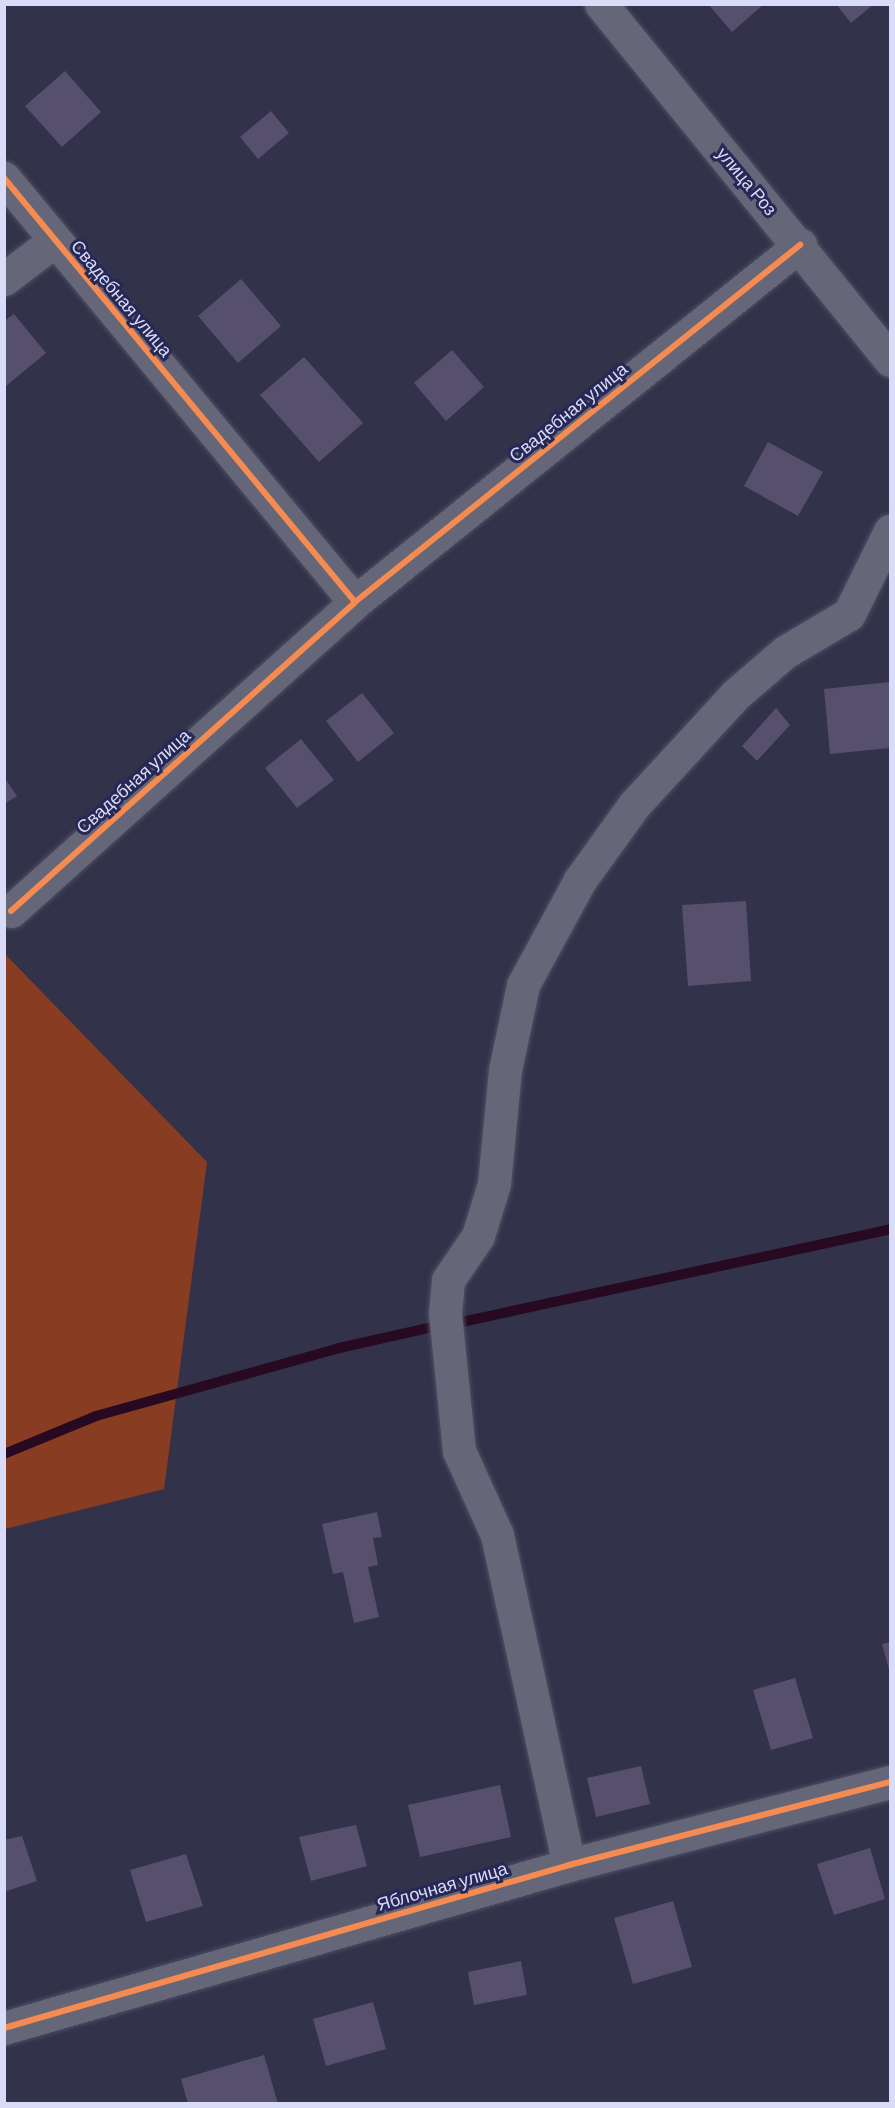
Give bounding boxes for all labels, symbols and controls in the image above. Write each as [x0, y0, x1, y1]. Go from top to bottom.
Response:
street label: улица Роз [712, 143, 782, 219]
street label: Свадебная улица [67, 235, 177, 361]
street label: Свадебная улица [505, 358, 631, 466]
street label: Свадебная улица [72, 724, 194, 838]
street label: Яблочная улица [374, 1857, 510, 1915]

